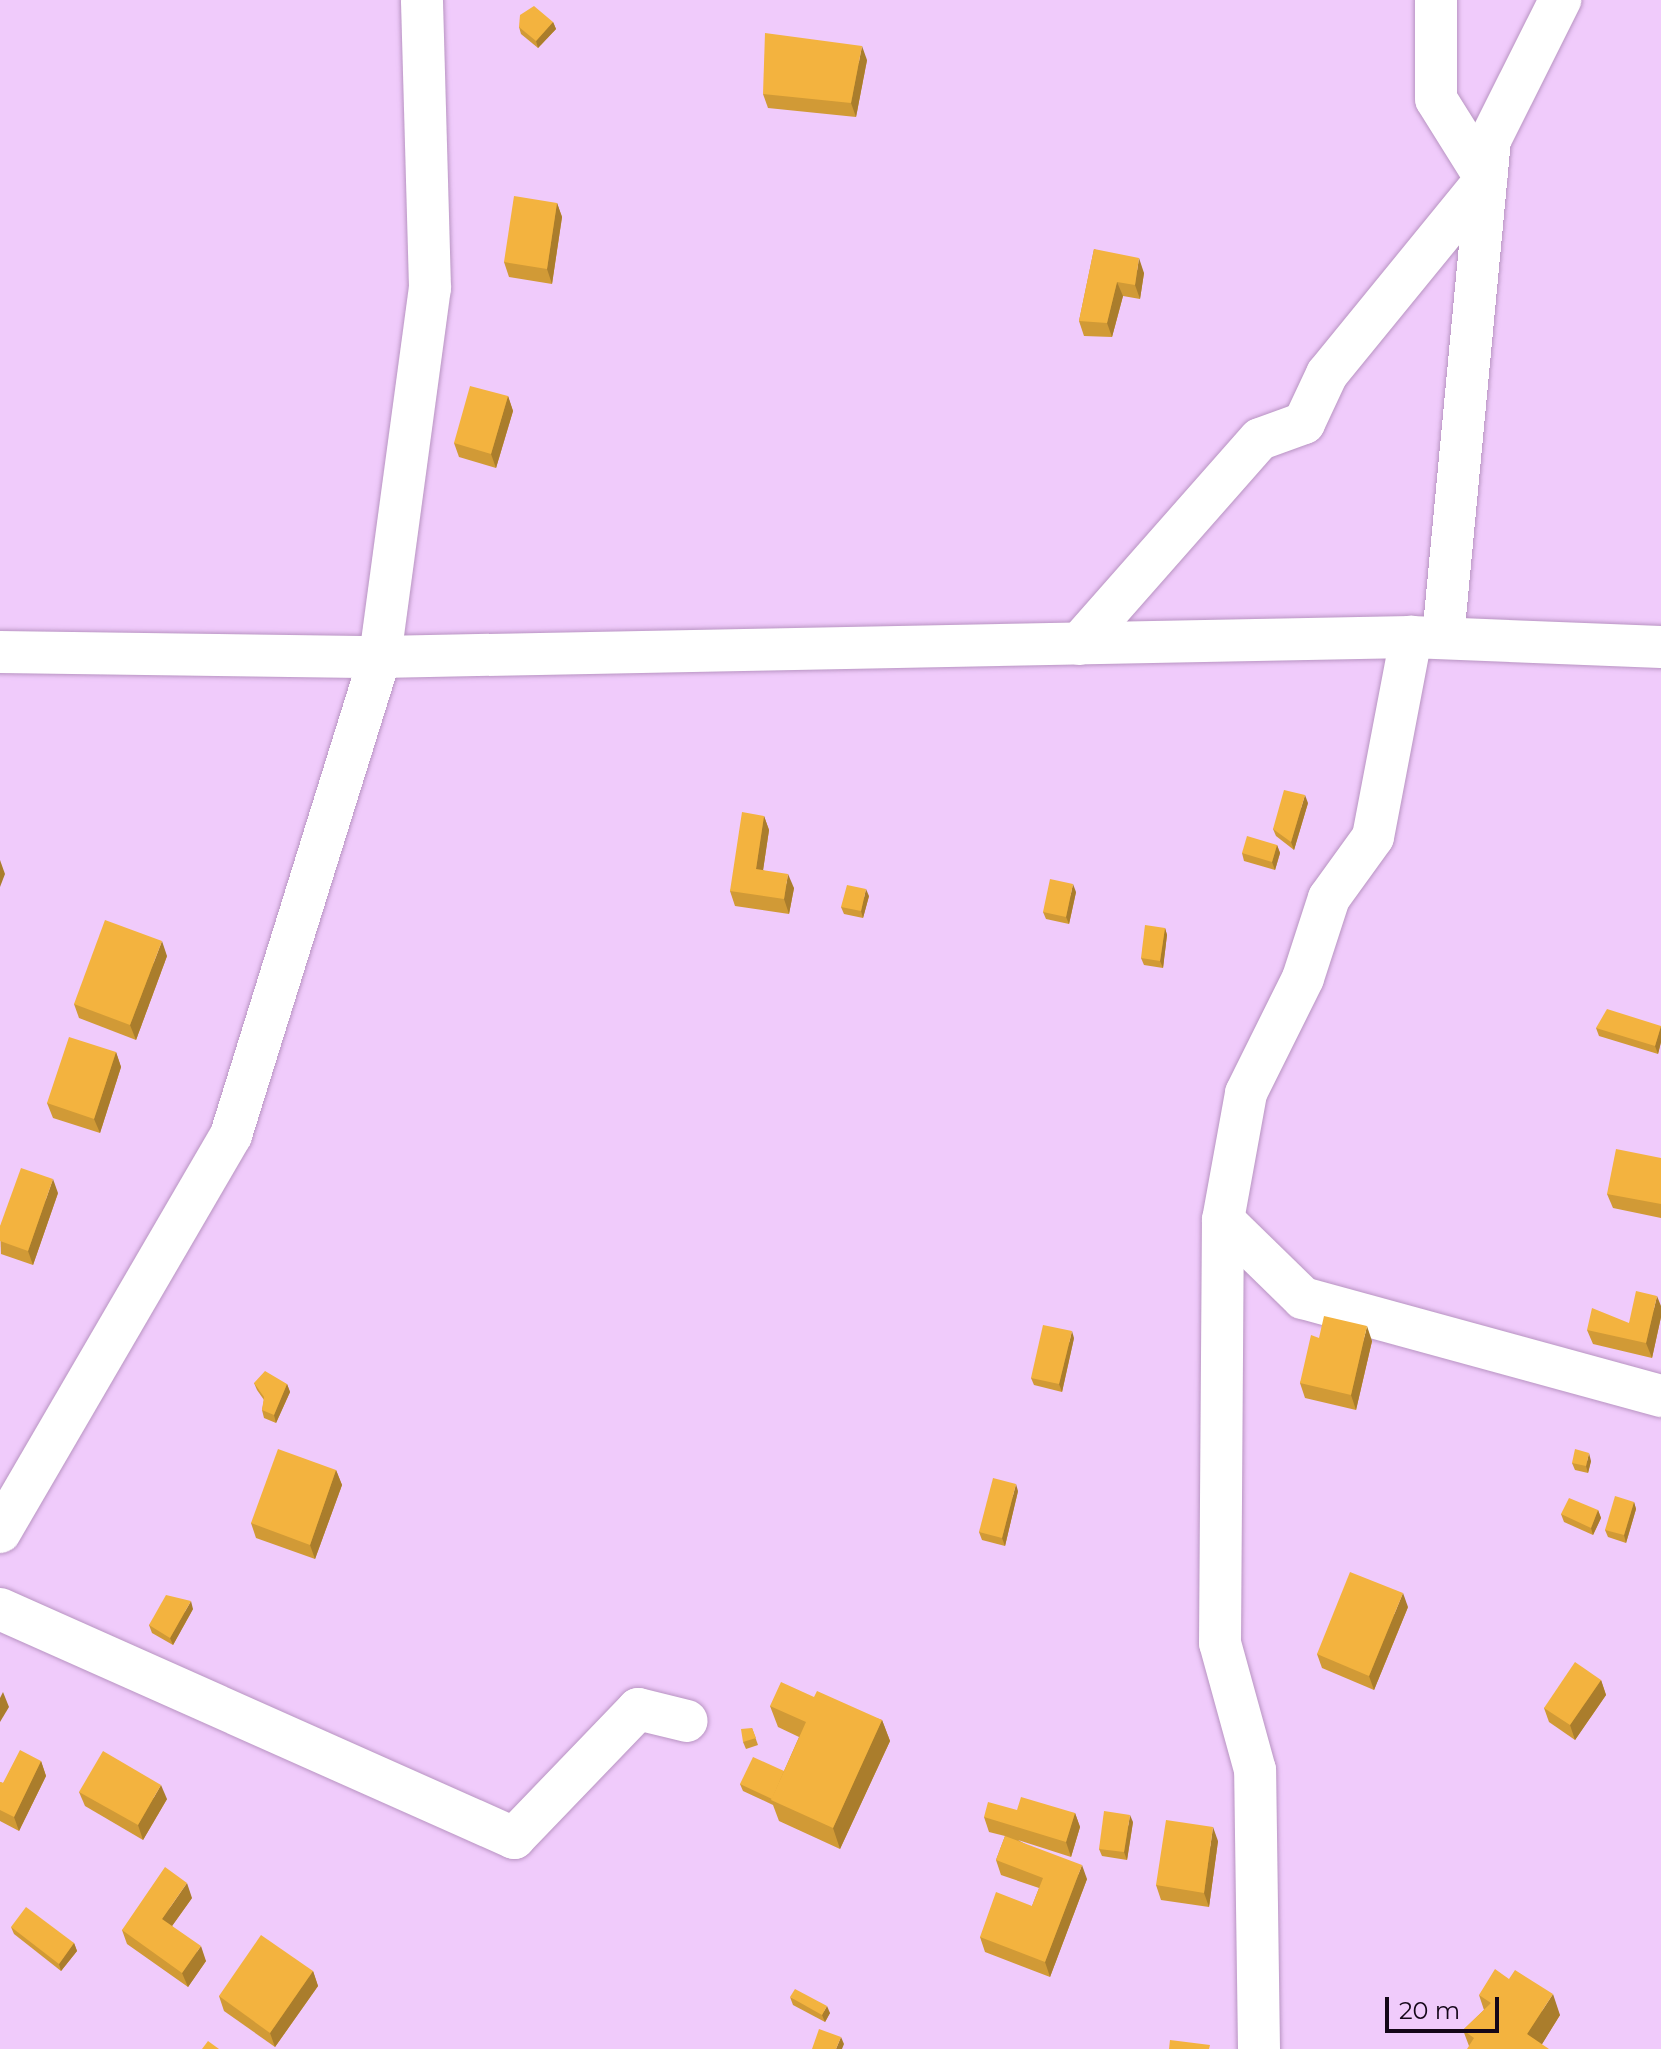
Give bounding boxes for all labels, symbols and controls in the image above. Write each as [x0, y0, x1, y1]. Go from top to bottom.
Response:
scale bar [1389, 1981, 1503, 2031]
text: 20 m [1399, 1996, 1460, 2025]

